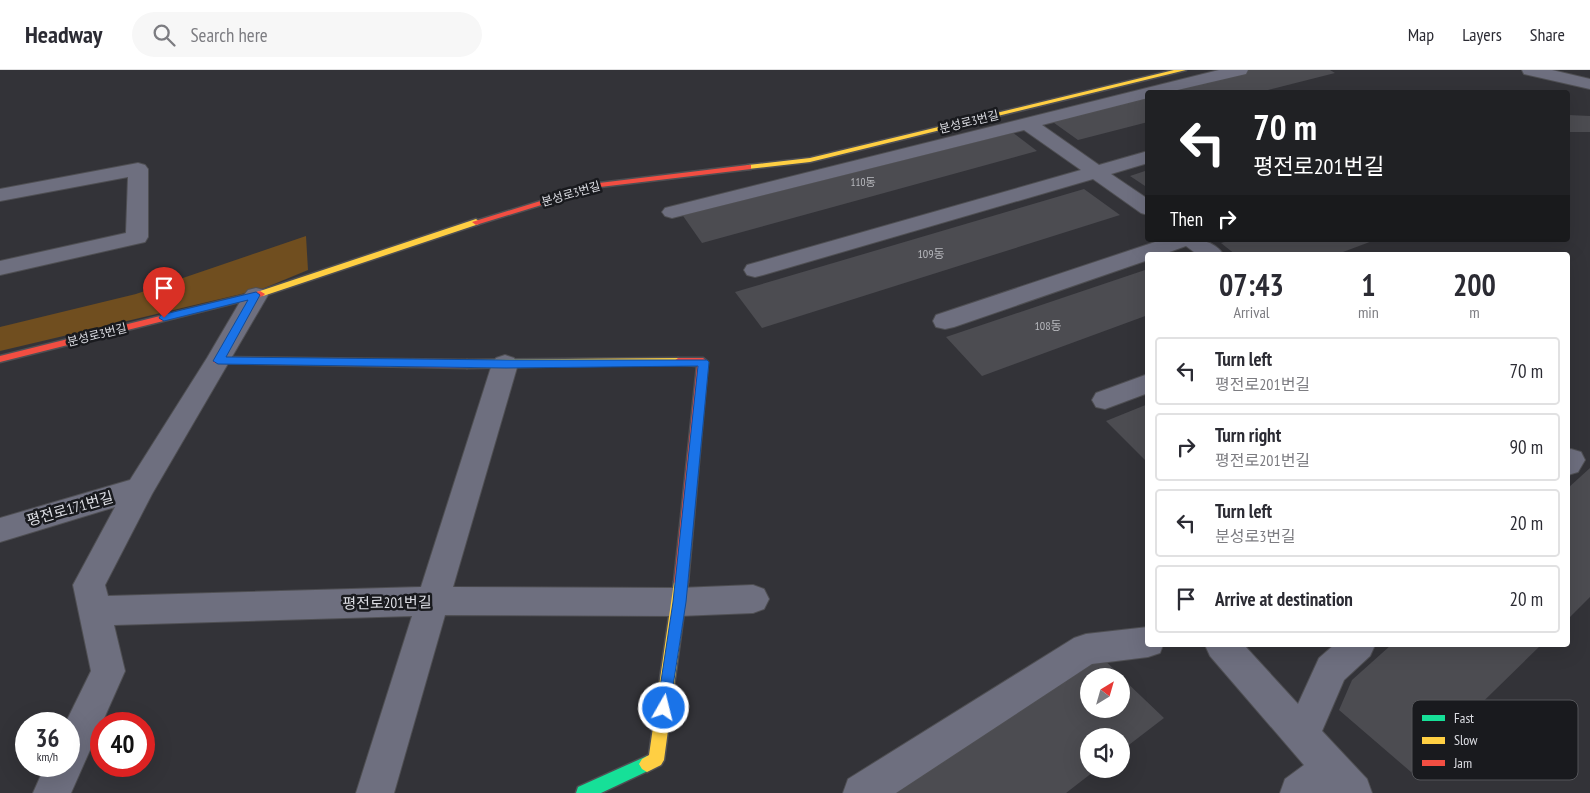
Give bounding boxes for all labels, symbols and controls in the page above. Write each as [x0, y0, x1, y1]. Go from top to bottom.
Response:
search box [132, 12, 482, 57]
text: Headway [25, 19, 102, 50]
icon: search [150, 21, 178, 49]
text: Search here [190, 23, 268, 47]
text: Map [1408, 23, 1434, 46]
text: Layers [1462, 23, 1502, 46]
text: Share [1530, 23, 1565, 46]
text: 70 m [1253, 104, 1317, 150]
street label: 분성로3번길 [938, 107, 1000, 136]
icon: left [1170, 110, 1235, 175]
text: 평전로201번길 [1253, 152, 1384, 180]
house number: 110동 [851, 175, 875, 189]
street label: 분성로3번길 [540, 178, 602, 209]
icon: right [1213, 205, 1241, 233]
text: Then [1170, 207, 1203, 231]
house number: 109동 [917, 246, 945, 261]
text: 07:43 [1219, 265, 1284, 304]
text: 1 [1361, 265, 1376, 304]
text: 200 [1453, 265, 1496, 304]
pin [143, 267, 185, 318]
icon: arrive [150, 274, 178, 302]
text: Arrival [1233, 302, 1270, 322]
text: min [1358, 302, 1379, 322]
text: m [1469, 302, 1480, 322]
house number: 108동 [1034, 318, 1062, 333]
street label: 분성로3번길 [66, 320, 128, 349]
text: Turn left [1215, 347, 1272, 371]
icon: left [1172, 357, 1200, 385]
text: 70 m [1510, 359, 1543, 383]
text: 평전로201번길 [1215, 374, 1310, 394]
text: Turn right [1215, 423, 1281, 447]
icon: right [1172, 433, 1200, 461]
text: 90 m [1510, 435, 1543, 459]
text: 평전로201번길 [1215, 450, 1310, 470]
street label: 평전로171번길 [24, 487, 115, 530]
text: Turn left [1215, 499, 1272, 523]
icon: left [1172, 509, 1200, 537]
text: 20 m [1510, 511, 1543, 535]
text: 분성로3번길 [1215, 526, 1296, 546]
icon: arrive [1172, 585, 1200, 613]
text: Arrive at destination [1215, 587, 1353, 611]
text: 20 m [1510, 587, 1543, 611]
street label: 평전로201번길 [342, 592, 432, 613]
north arrow [1080, 668, 1130, 718]
map controls [1080, 668, 1130, 778]
position arrow [637, 681, 689, 733]
legend [1412, 700, 1578, 780]
text: Fast [1454, 709, 1474, 727]
speed limit sign: 40 [90, 712, 155, 777]
text: 36 [36, 722, 59, 754]
button: sound [1080, 728, 1130, 778]
text: Slow [1454, 731, 1478, 749]
text: km/h [37, 749, 58, 764]
text: Jam [1453, 754, 1472, 772]

